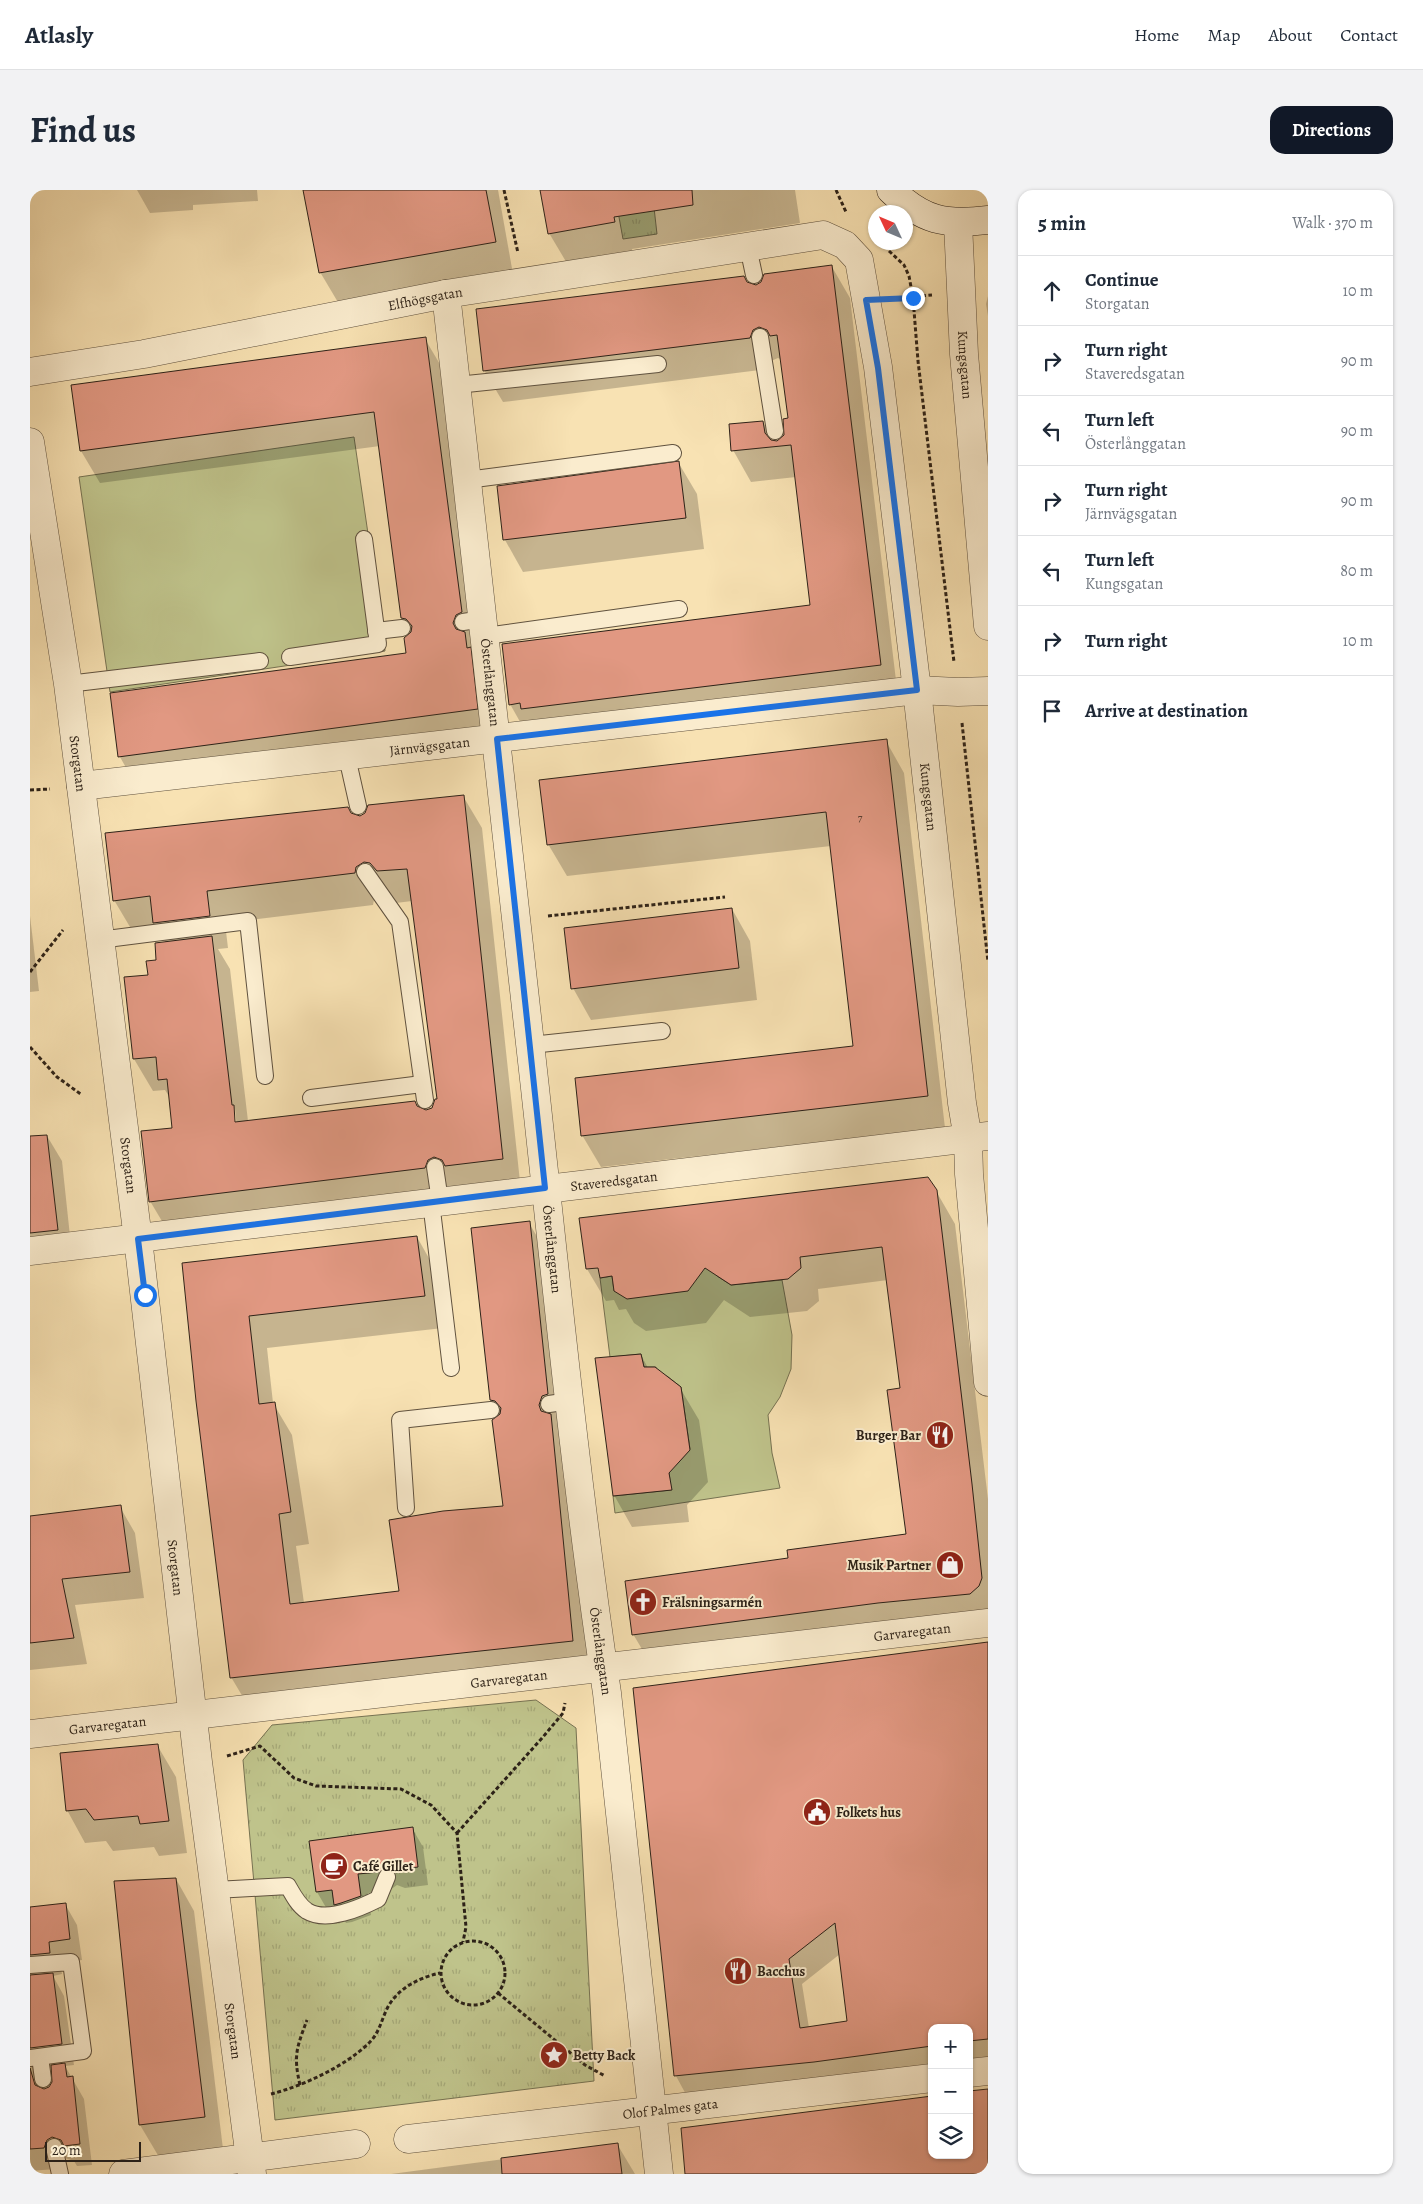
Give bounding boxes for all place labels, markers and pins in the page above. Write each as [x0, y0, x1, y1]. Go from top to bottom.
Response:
restaurant icon: Burger Bar [925, 1420, 955, 1450]
place label: Burger Bar [856, 1426, 921, 1445]
shop icon: Musik Partner [935, 1550, 965, 1580]
place label: Musik Partner [847, 1556, 931, 1575]
church icon: Frälsningsarmén [628, 1587, 658, 1617]
place label: Frälsningsarmén [662, 1593, 762, 1612]
public building icon: Folkets hus [802, 1797, 832, 1827]
place label: Folkets hus [836, 1803, 901, 1822]
cafe icon: Café Gillet [319, 1851, 349, 1881]
place label: Café Gillet [353, 1857, 414, 1876]
restaurant icon: Bacchus [723, 1956, 753, 1986]
place label: Bacchus [757, 1962, 806, 1981]
place icon: Betty Back [539, 2040, 569, 2070]
place label: Betty Back [573, 2046, 636, 2065]

